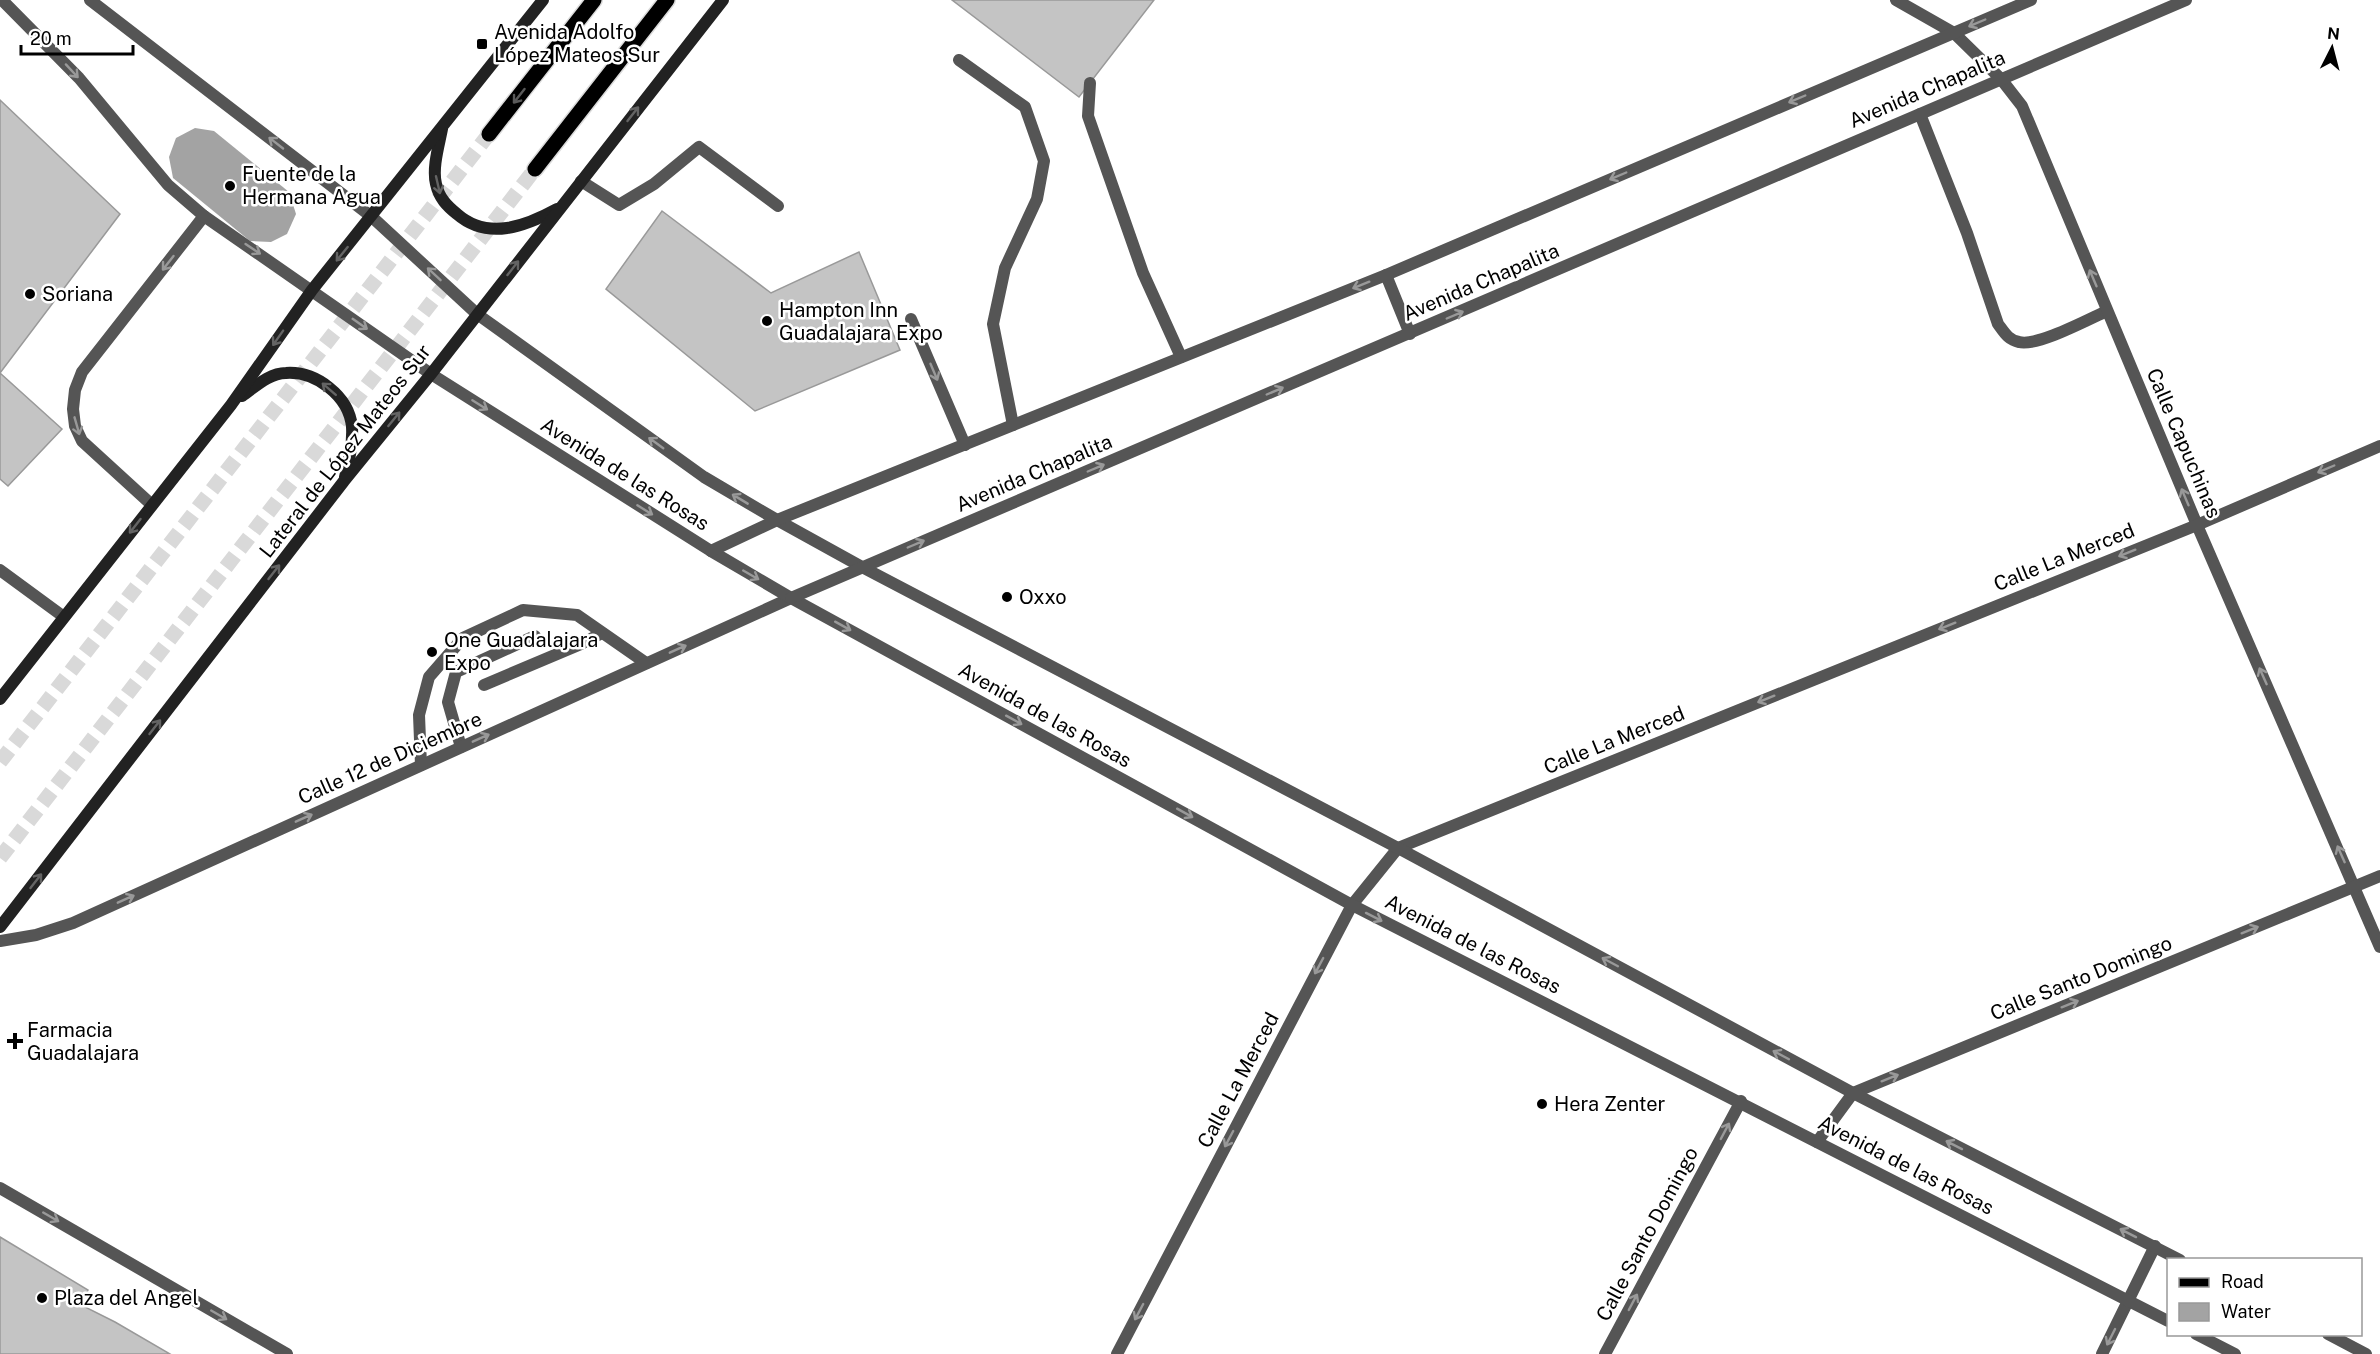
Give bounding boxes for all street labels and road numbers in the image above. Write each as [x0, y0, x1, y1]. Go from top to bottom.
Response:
street label: Avenida Chapalita [1845, 45, 2009, 133]
street label: Avenida Chapalita [1399, 238, 1563, 326]
street label: Lateral de López Mateos Sur [254, 339, 436, 562]
street label: Calle Capuchinas [2142, 365, 2226, 521]
street label: Avenida de las Rosas [536, 412, 714, 536]
street label: Avenida Chapalita [952, 429, 1116, 517]
street label: Calle La Merced [1990, 518, 2138, 596]
street label: Avenida de las Rosas [954, 658, 1136, 772]
street label: Calle La Merced [1540, 701, 1688, 779]
street label: Calle 12 de Diciembre [294, 707, 486, 809]
street label: Avenida de las Rosas [1381, 889, 1565, 999]
street label: Calle Santo Domingo [1987, 931, 2175, 1025]
street label: Calle La Merced [1192, 1008, 1284, 1152]
street label: Avenida de las Rosas [1814, 1110, 1998, 1220]
street label: Calle Santo Domingo [1591, 1143, 1703, 1325]

